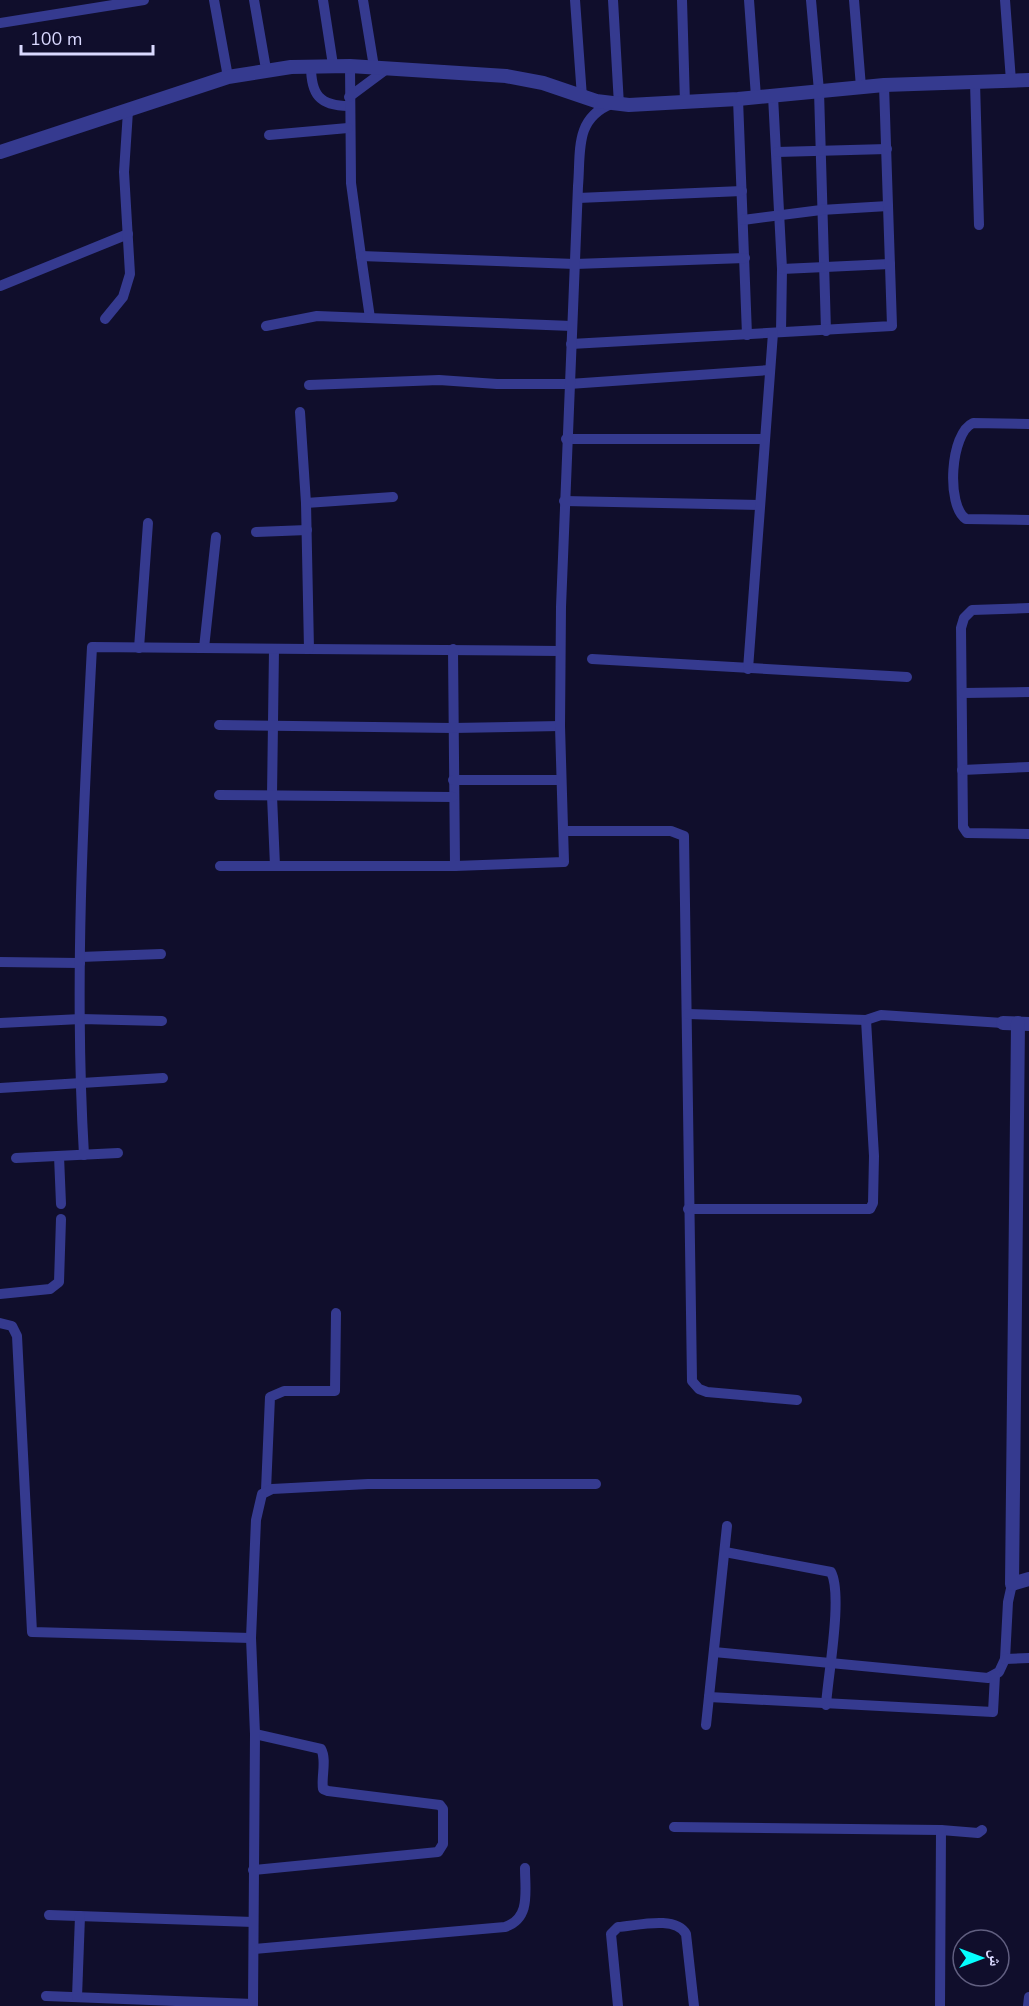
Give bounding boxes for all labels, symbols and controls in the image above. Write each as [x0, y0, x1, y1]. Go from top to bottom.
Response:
scale bar [21, 18, 153, 56]
text: 100 m [30, 27, 82, 51]
north arrow [951, 1928, 1011, 1988]
text: ش [984, 1950, 1006, 1967]

